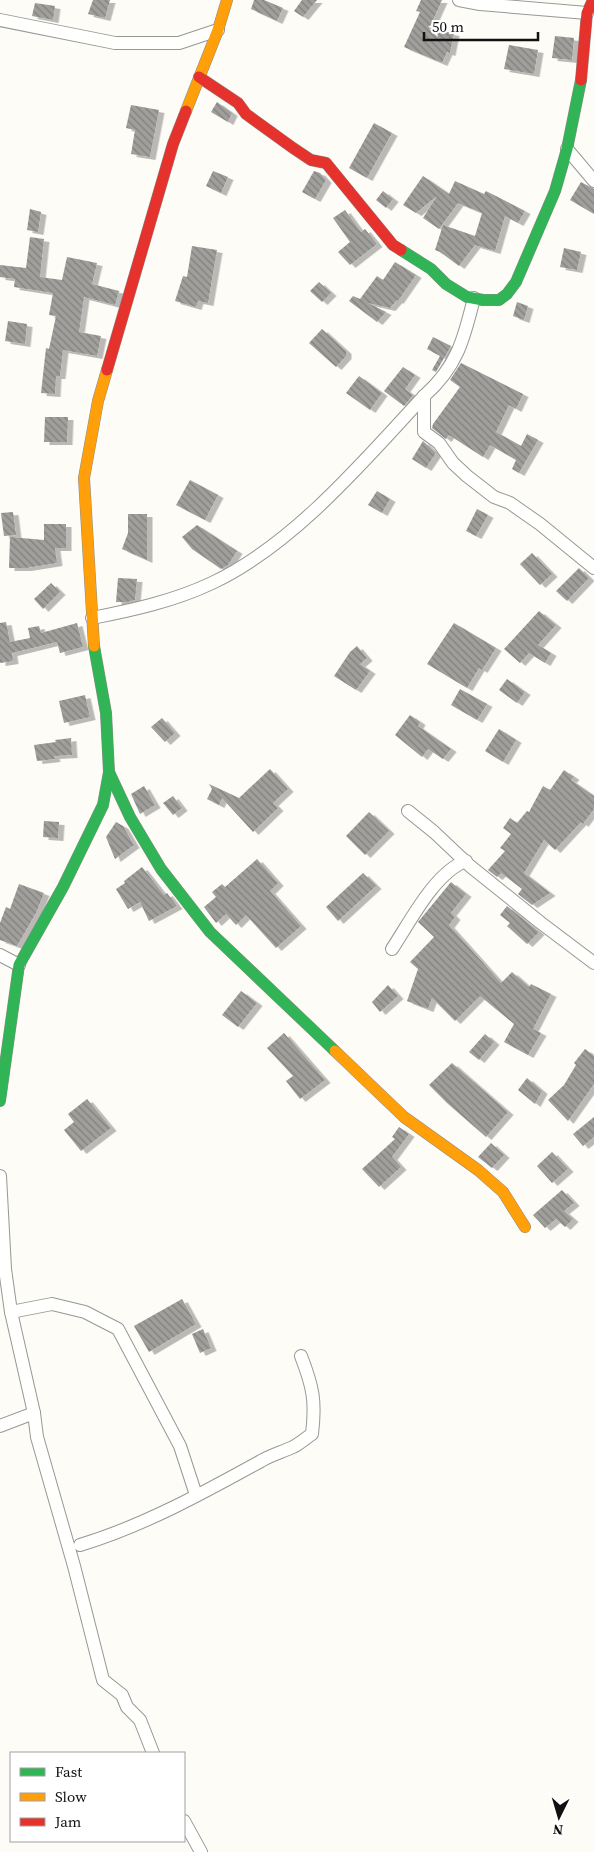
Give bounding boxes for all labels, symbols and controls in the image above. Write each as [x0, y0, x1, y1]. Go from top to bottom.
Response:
scale bar [424, 10, 538, 42]
text: 50 m [432, 16, 464, 37]
legend [10, 1752, 185, 1842]
text: Fast [55, 1761, 82, 1782]
text: Slow [55, 1786, 87, 1807]
north arrow [534, 1792, 584, 1842]
text: Jam [54, 1811, 82, 1832]
text: N [552, 1820, 564, 1840]

